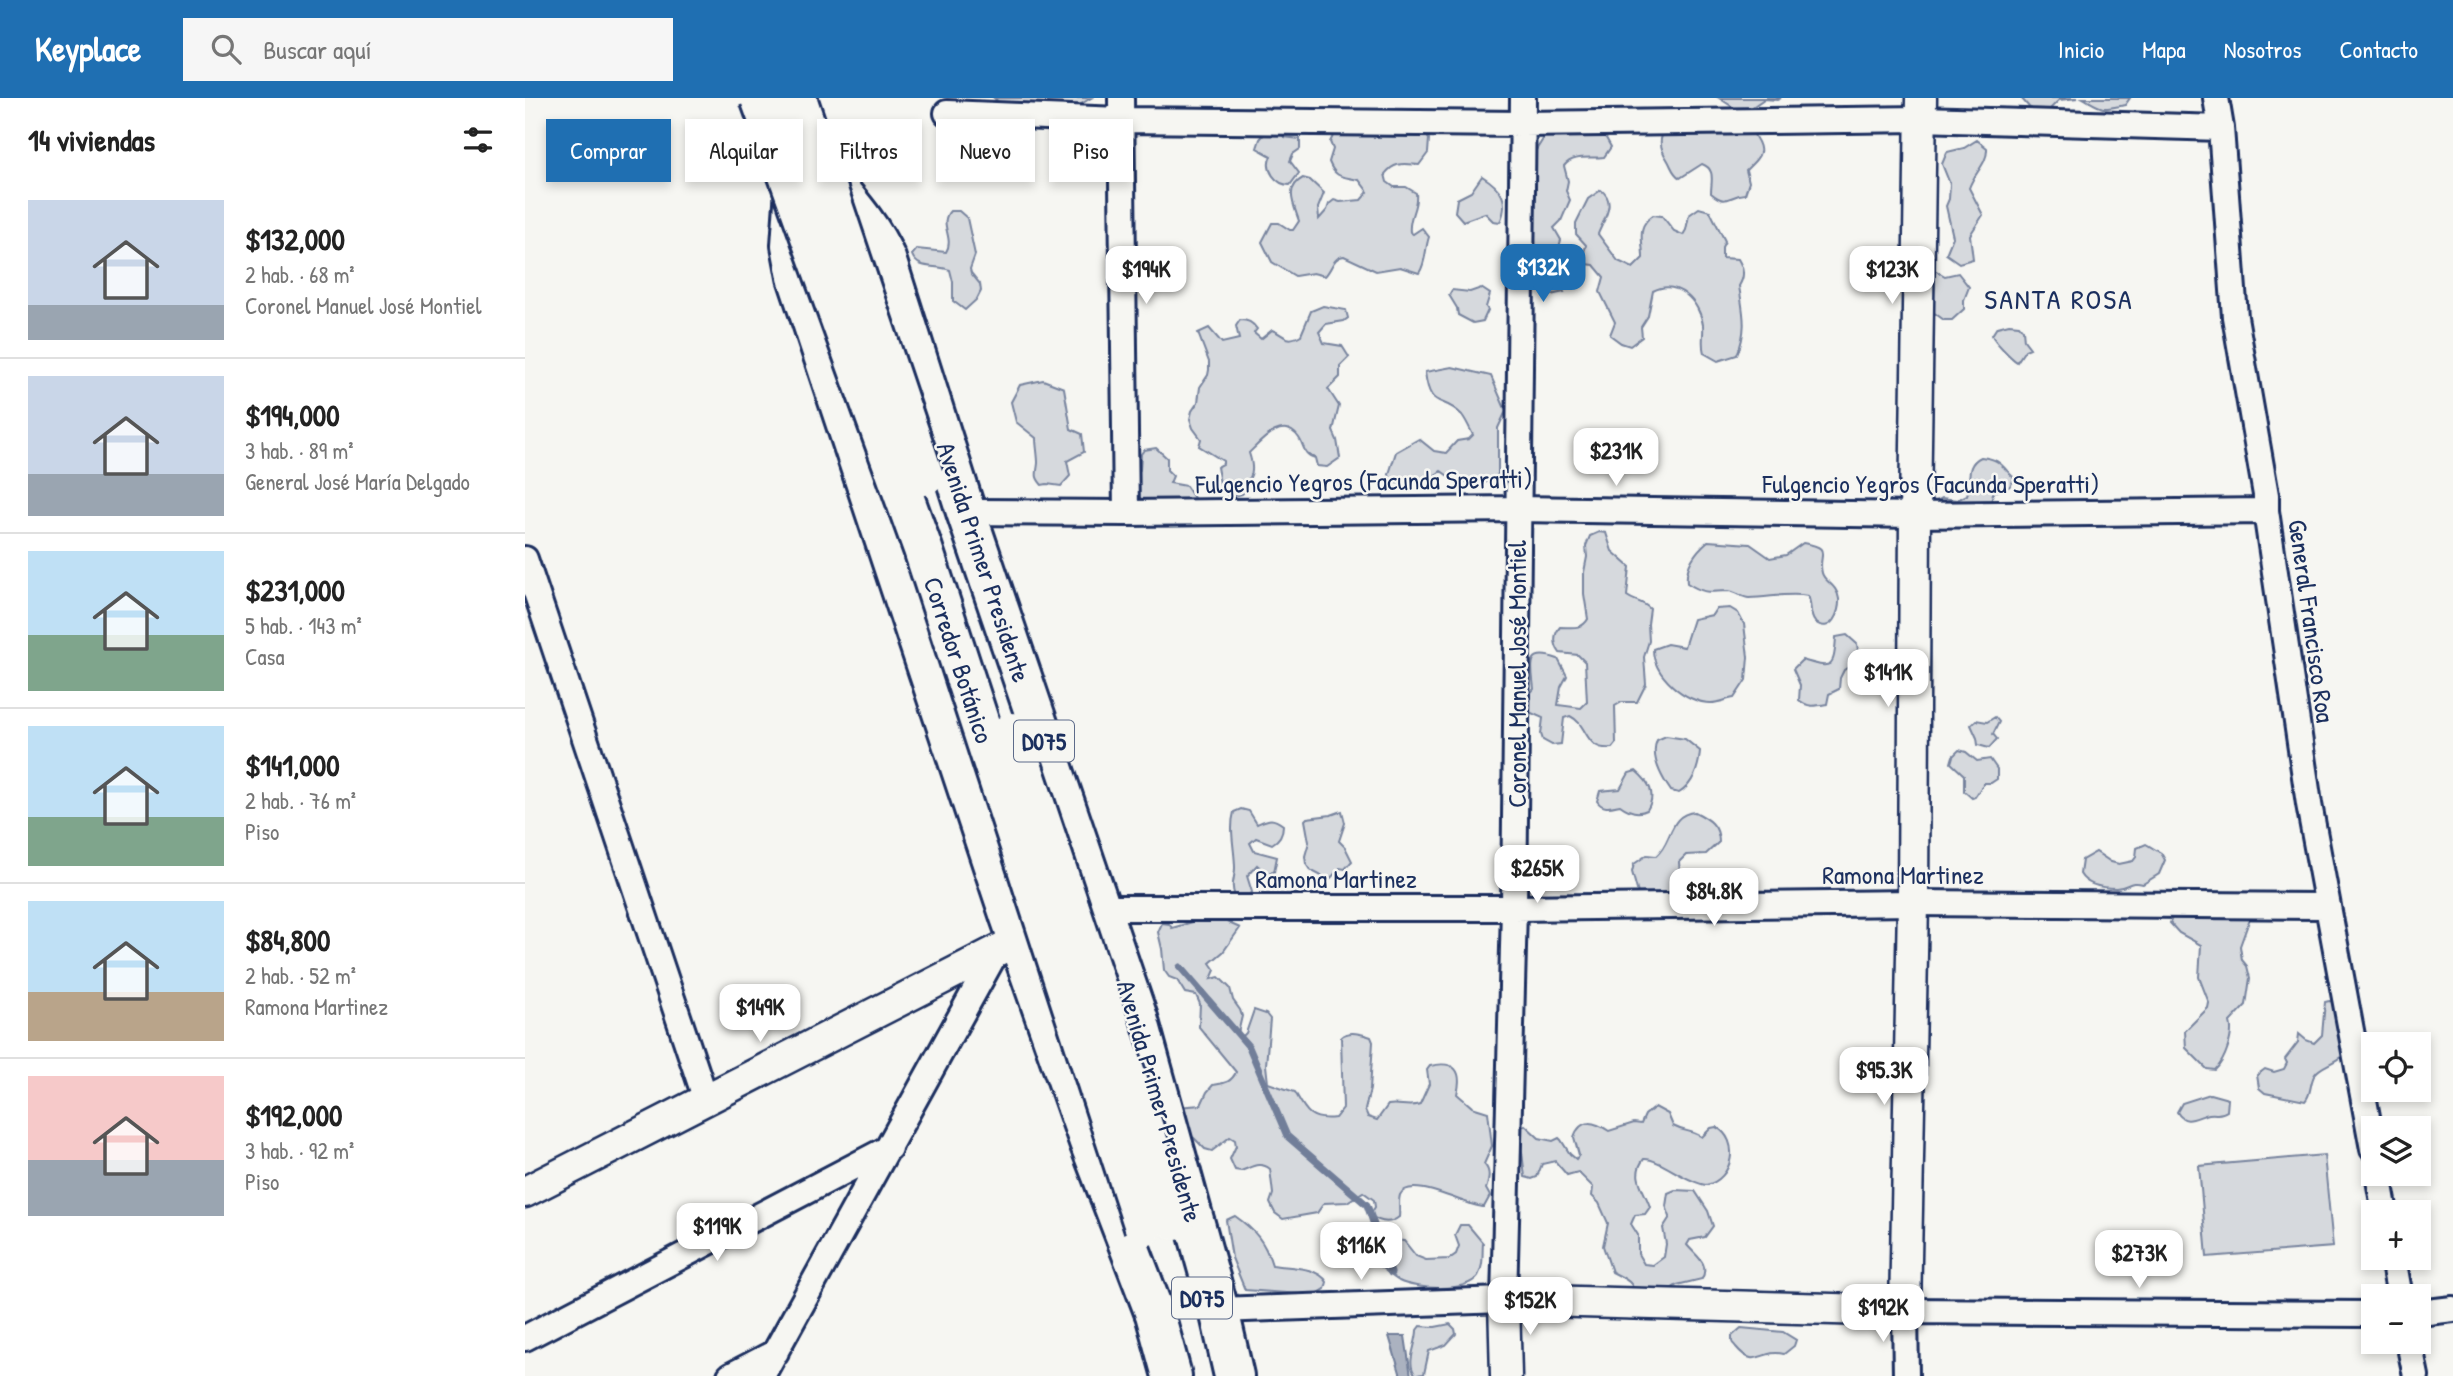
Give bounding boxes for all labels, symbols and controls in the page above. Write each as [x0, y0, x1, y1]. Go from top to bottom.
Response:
search box [183, 18, 673, 81]
text: Keyplace [35, 27, 141, 71]
icon: search [207, 30, 245, 68]
text: Buscar aquí [263, 32, 371, 67]
text: Inicio [2058, 33, 2104, 65]
text: Mapa [2142, 33, 2186, 65]
text: Nosotros [2224, 33, 2301, 65]
text: Contacto [2339, 33, 2418, 65]
chip: Comprar [546, 119, 671, 182]
chip: Alquilar [685, 119, 803, 182]
chip: Filtros [817, 119, 922, 182]
chip: Nuevo [936, 119, 1035, 182]
chip: Piso [1049, 119, 1133, 182]
text: 14 viviendas [28, 120, 155, 160]
icon: filters [459, 121, 497, 159]
text: $132,000 [245, 219, 345, 259]
icon: home [84, 228, 168, 312]
pin: $132K [1494, 244, 1592, 304]
pin: $194K [1097, 246, 1195, 306]
pin: $123K [1843, 246, 1941, 306]
text: $132K [1516, 251, 1570, 282]
text: $194K [1121, 253, 1171, 284]
text: $123K [1865, 253, 1919, 284]
text: 2 hab. · 68 m² [245, 259, 355, 290]
district label: SANTA ROSA [1984, 280, 2134, 318]
text: Coronel Manuel José Montiel [245, 290, 482, 321]
text: $194,000 [245, 395, 340, 435]
icon: home [84, 404, 168, 488]
pin: $231K [1567, 428, 1665, 488]
text: 3 hab. · 89 m² [245, 435, 353, 466]
text: $231K [1589, 435, 1643, 466]
street label: Avenida Primer Presidente [929, 438, 1039, 686]
street label: Fulgencio Yegros (Facunda Speratti) [1194, 461, 1533, 501]
text: General José María Delgado [245, 466, 470, 497]
street label: Fulgencio Yegros (Facunda Speratti) [1762, 466, 2099, 501]
street label: General Francisco Roa [2280, 517, 2344, 725]
street label: Coronel Manuel José Montiel [1499, 540, 1534, 808]
text: $231,000 [245, 570, 345, 610]
street label: Corredor Botánico [916, 572, 1002, 748]
icon: home [84, 579, 168, 663]
text: 5 hab. · 143 m² [245, 610, 362, 641]
text: Casa [245, 641, 285, 672]
pin: $141K [1839, 650, 1937, 709]
text: $141K [1863, 656, 1913, 687]
road number: D075 [1014, 720, 1074, 762]
text: $141,000 [245, 745, 340, 785]
icon: home [84, 754, 168, 838]
text: 2 hab. · 76 m² [245, 785, 356, 816]
text: Piso [245, 816, 279, 847]
pin: $265K [1488, 846, 1586, 905]
text: $265K [1510, 852, 1564, 883]
street label: Ramona Martinez [1822, 857, 1984, 892]
street label: Ramona Martinez [1255, 861, 1417, 896]
pin: $84.8K [1657, 868, 1771, 928]
text: $84.8K [1685, 875, 1743, 906]
text: $84,800 [245, 920, 330, 960]
icon: home [84, 929, 168, 1013]
text: 2 hab. · 52 m² [245, 960, 356, 991]
street label: Avenida Primer Presidente [1109, 976, 1211, 1226]
pin: $149K [711, 984, 809, 1044]
text: Ramona Martinez [245, 991, 388, 1022]
text: $149K [735, 991, 785, 1022]
map controls [2361, 1032, 2431, 1354]
button: locate [2361, 1032, 2431, 1102]
pin: $95.3K [1827, 1048, 1941, 1107]
text: $95.3K [1855, 1054, 1913, 1085]
text: $192,000 [245, 1095, 343, 1135]
icon: home [84, 1104, 168, 1188]
button: layers [2361, 1116, 2431, 1186]
text: 3 hab. · 92 m² [245, 1135, 354, 1166]
text: Piso [245, 1166, 279, 1197]
button: + [2361, 1200, 2431, 1270]
pin: $119K [668, 1204, 766, 1263]
text: $119K [693, 1210, 741, 1241]
pin: $116K [1312, 1222, 1410, 1282]
text: $116K [1336, 1229, 1386, 1260]
pin: $273K [2090, 1230, 2188, 1290]
text: $273K [2111, 1237, 2167, 1268]
road number: D075 [1172, 1278, 1232, 1318]
pin: $152K [1481, 1278, 1579, 1337]
text: $152K [1504, 1284, 1556, 1315]
pin: $192K [1834, 1284, 1932, 1344]
button: − [2361, 1284, 2431, 1354]
text: $192K [1857, 1291, 1909, 1322]

